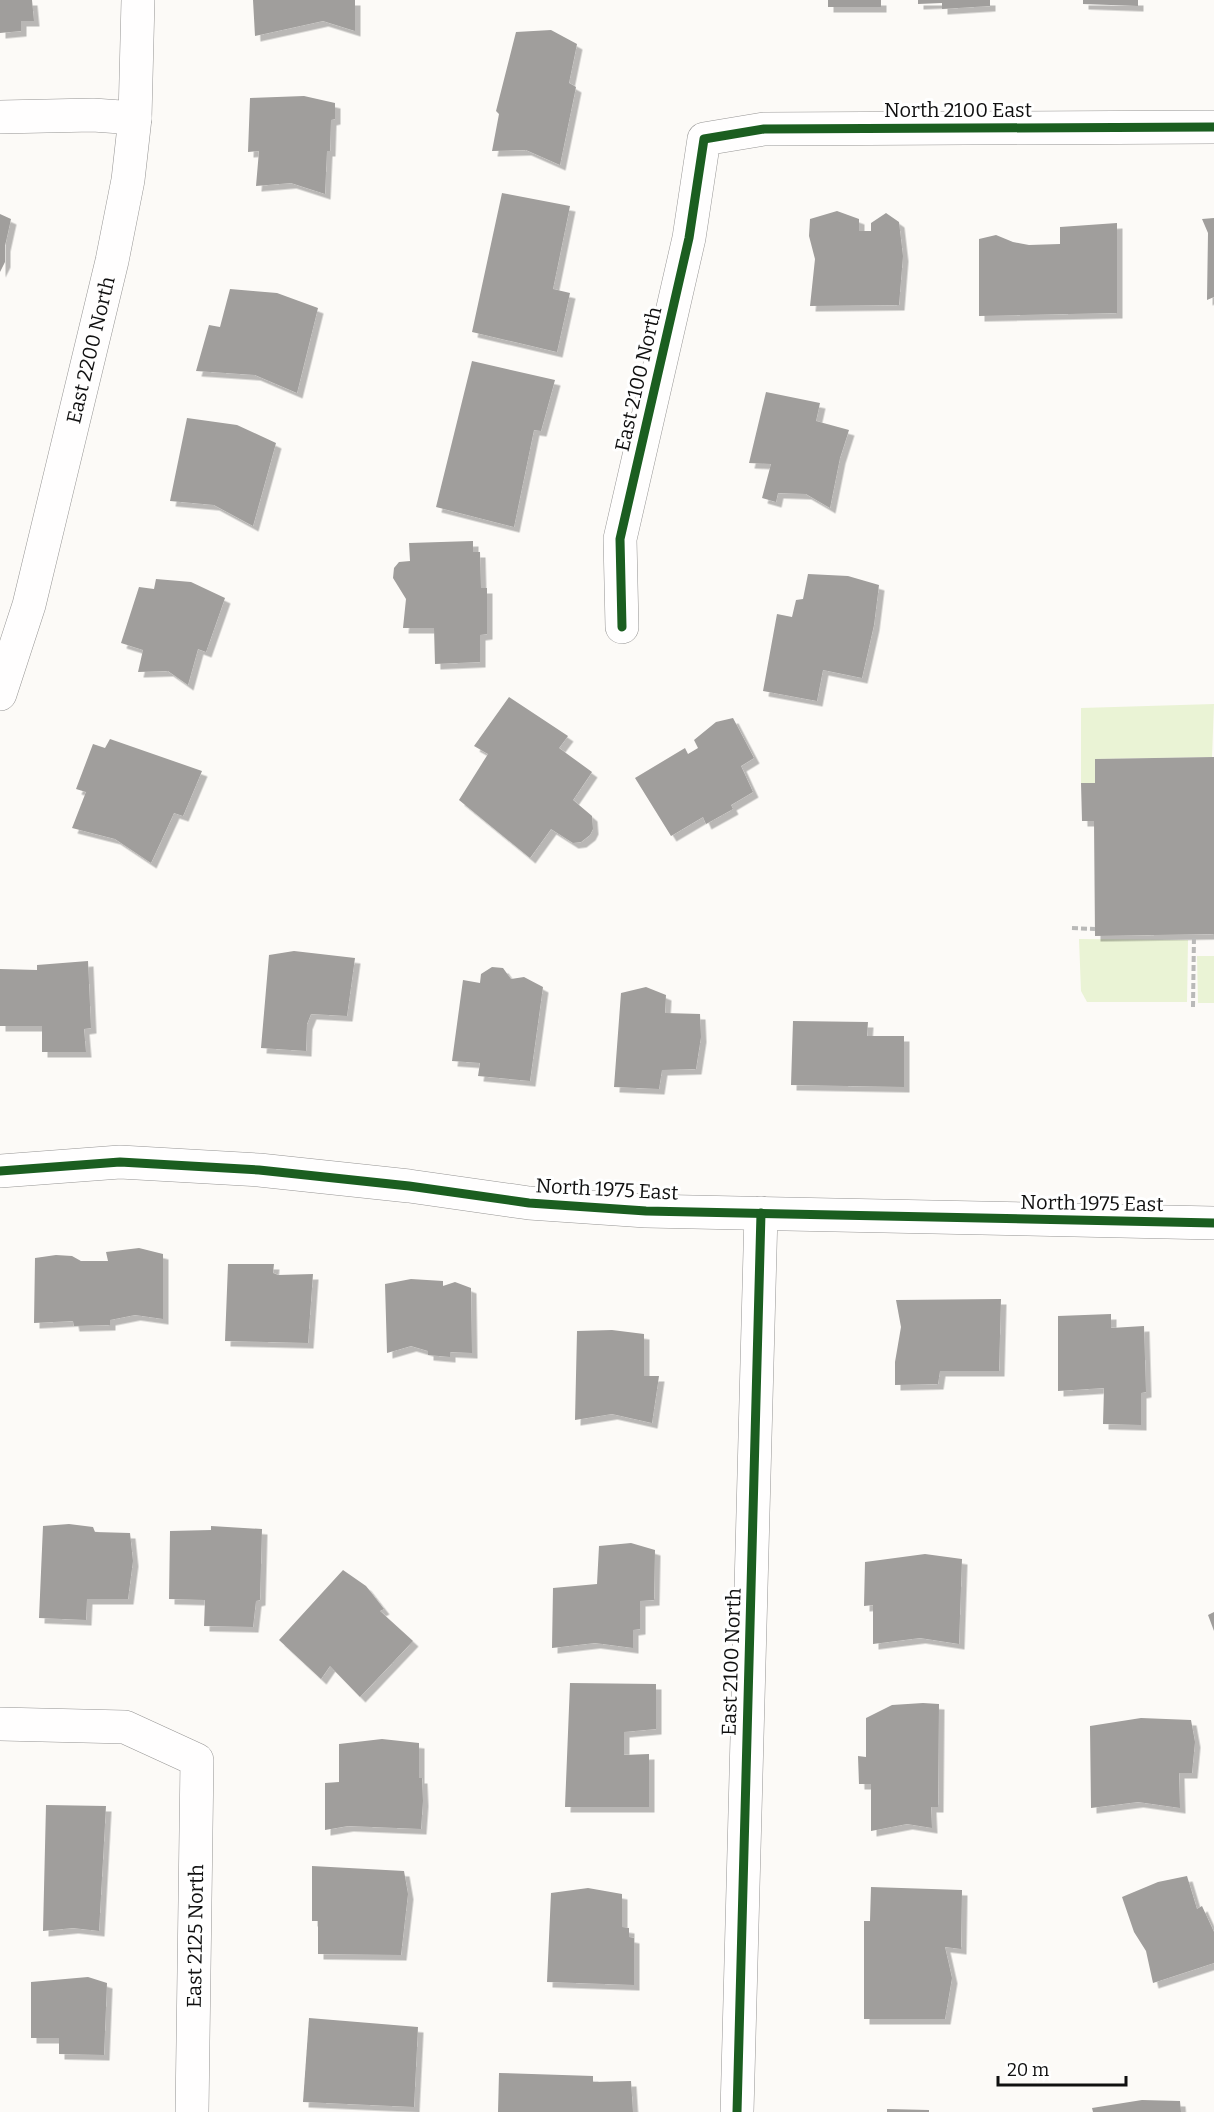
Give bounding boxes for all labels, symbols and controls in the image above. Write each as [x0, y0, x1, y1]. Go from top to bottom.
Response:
street label: North 2100 East [884, 98, 1032, 122]
street label: East 2200 North [61, 273, 120, 426]
street label: East 2100 North [610, 304, 666, 454]
street label: North 1975 East [535, 1173, 679, 1205]
street label: North 1975 East [1020, 1190, 1164, 1216]
street label: East 2100 North [716, 1587, 746, 1736]
street label: East 2125 North [182, 1863, 208, 2008]
scale bar [998, 2049, 1126, 2087]
text: 20 m [1007, 2059, 1049, 2081]

